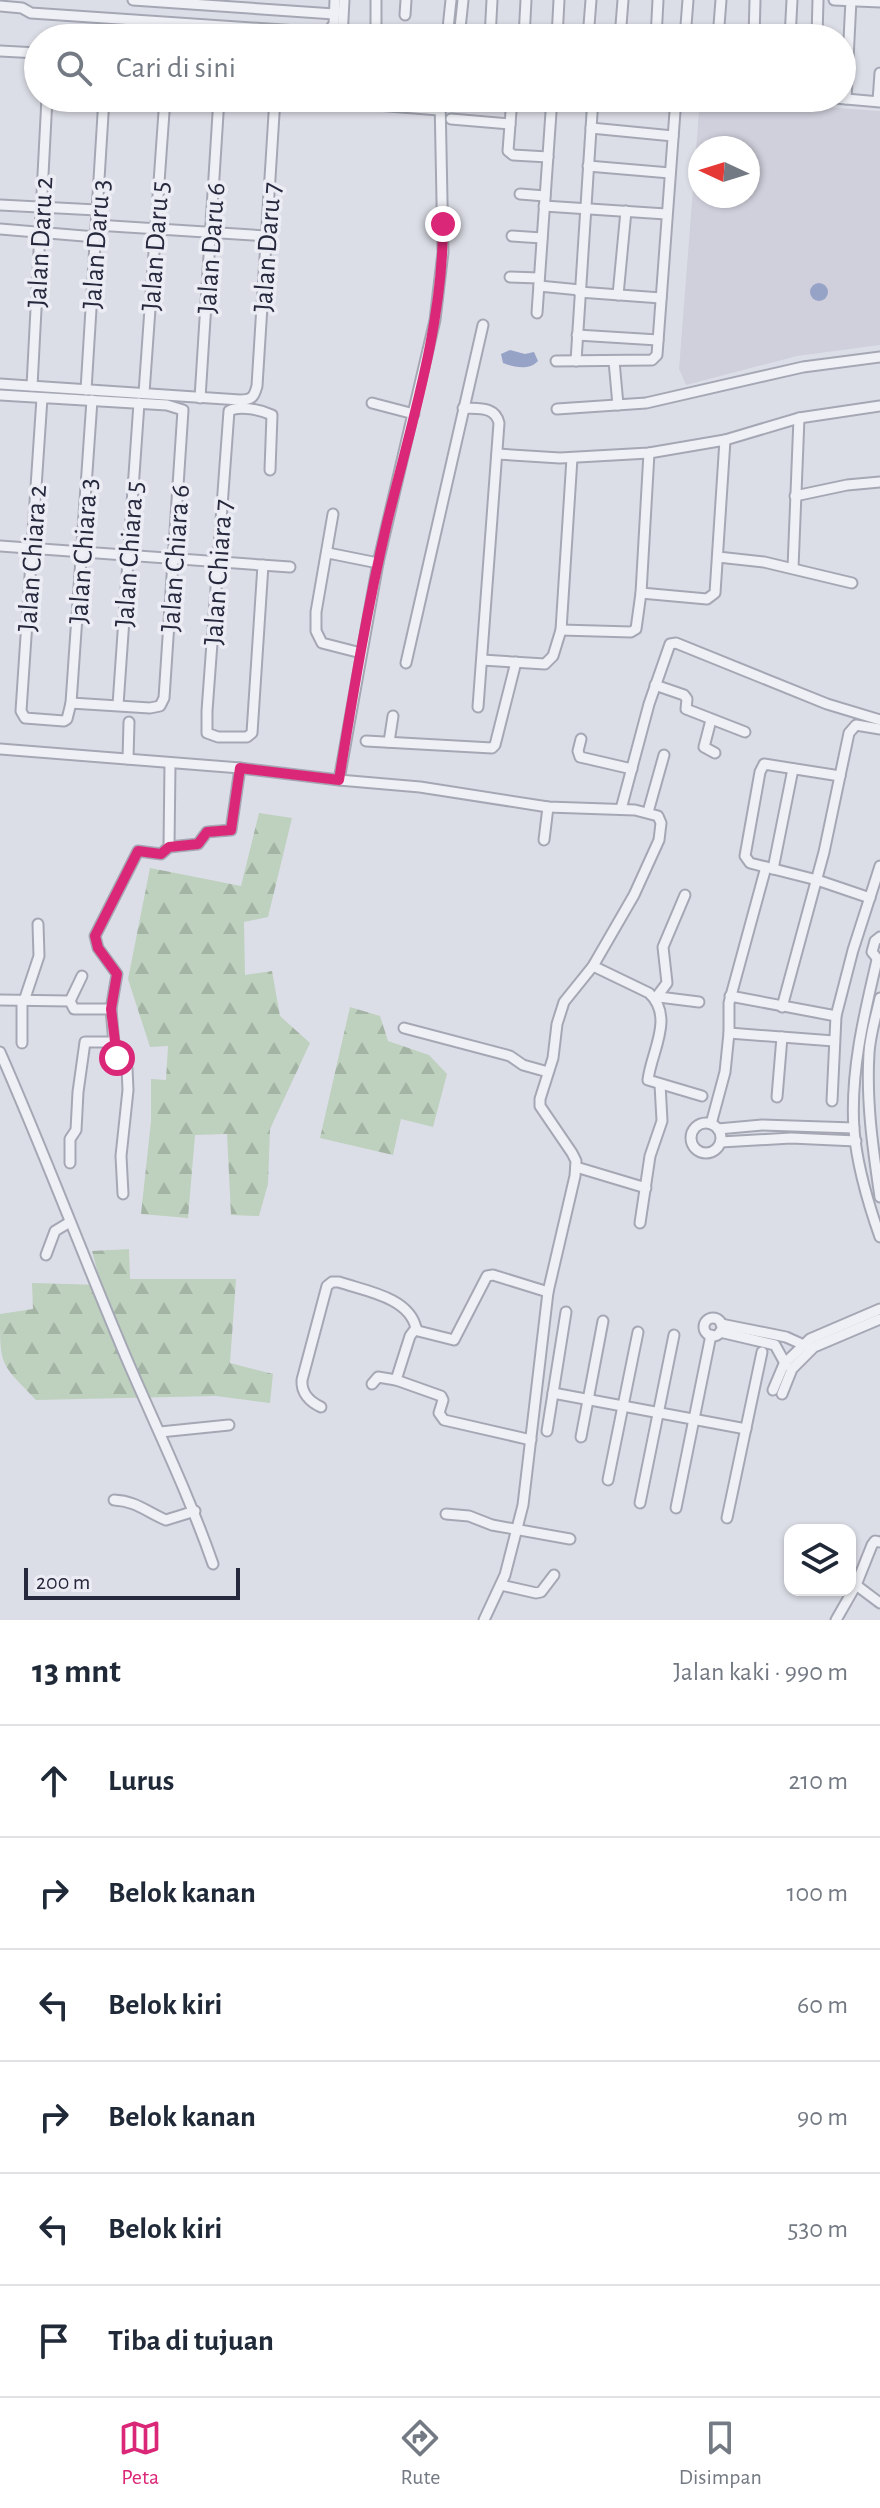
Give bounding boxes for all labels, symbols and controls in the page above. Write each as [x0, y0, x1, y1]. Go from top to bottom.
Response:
search box [24, 24, 856, 112]
icon: search [52, 46, 96, 90]
text: Cari di sini [116, 53, 236, 83]
north arrow [688, 136, 760, 208]
street label: Jalan Daru 2 [24, 176, 58, 308]
street label: Jalan Daru 3 [78, 178, 115, 310]
street label: Jalan Daru 5 [137, 180, 174, 312]
street label: Jalan Daru 7 [249, 181, 286, 313]
street label: Jalan Daru 6 [193, 182, 231, 315]
route end [425, 206, 461, 242]
street label: Jalan Chiara 3 [65, 477, 103, 625]
street label: Jalan Chiara 5 [111, 480, 149, 628]
street label: Jalan Chiara 6 [157, 483, 195, 633]
street label: Jalan Chiara 2 [14, 484, 52, 633]
street label: Jalan Chiara 7 [200, 498, 238, 646]
route start [99, 1040, 135, 1076]
map controls [784, 1524, 856, 1596]
button: layers [784, 1524, 856, 1596]
scale bar [24, 1564, 240, 1600]
text: 200 m [36, 1571, 90, 1593]
text: 13 mnt [32, 1655, 121, 1689]
text: Jalan kaki · 990 m [673, 1659, 848, 1685]
icon: ahead [32, 1759, 76, 1803]
text: Lurus [108, 1766, 174, 1796]
text: 210 m [788, 1768, 848, 1794]
icon: right [32, 1871, 76, 1915]
text: Belok kanan [108, 1878, 256, 1908]
text: 100 m [787, 1880, 848, 1906]
icon: left [32, 1983, 76, 2027]
text: Belok kiri [108, 1990, 222, 2020]
text: 60 m [797, 1992, 848, 2018]
icon: right [32, 2095, 76, 2139]
text: Belok kanan [108, 2102, 256, 2132]
text: 90 m [797, 2104, 848, 2130]
icon: left [32, 2207, 76, 2251]
text: Belok kiri [108, 2214, 222, 2244]
text: 530 m [788, 2216, 848, 2242]
icon: arrive [32, 2319, 76, 2363]
text: Tiba di tujuan [108, 2326, 274, 2356]
tab: Peta [118, 2416, 162, 2490]
tab: Rute [398, 2416, 442, 2490]
tab: Disimpan [679, 2416, 762, 2490]

